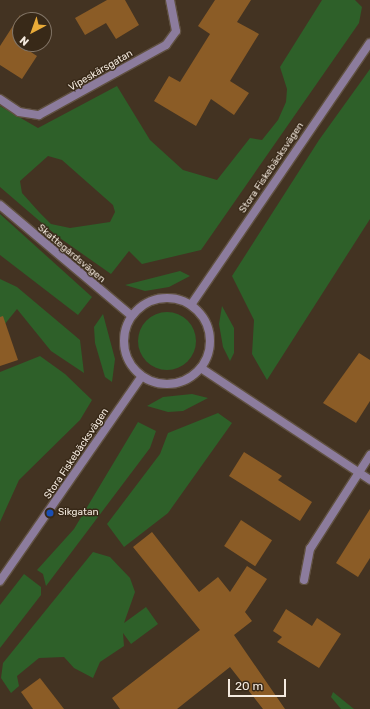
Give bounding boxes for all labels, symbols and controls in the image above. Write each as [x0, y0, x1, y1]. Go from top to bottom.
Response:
north arrow [12, 12, 52, 52]
text: N [17, 33, 32, 48]
street label: Vipeskärsgatan [67, 48, 135, 94]
street label: Stora Fiskebäcksvägen [237, 120, 307, 216]
street label: Skattegårdsvägen [35, 222, 107, 286]
street label: Stora Fiskebäcksvägen [42, 406, 112, 502]
place label: Sikgatan [58, 507, 98, 519]
marker: Sikgatan [45, 508, 55, 518]
scale bar [230, 671, 288, 697]
text: 20 m [235, 679, 263, 693]

